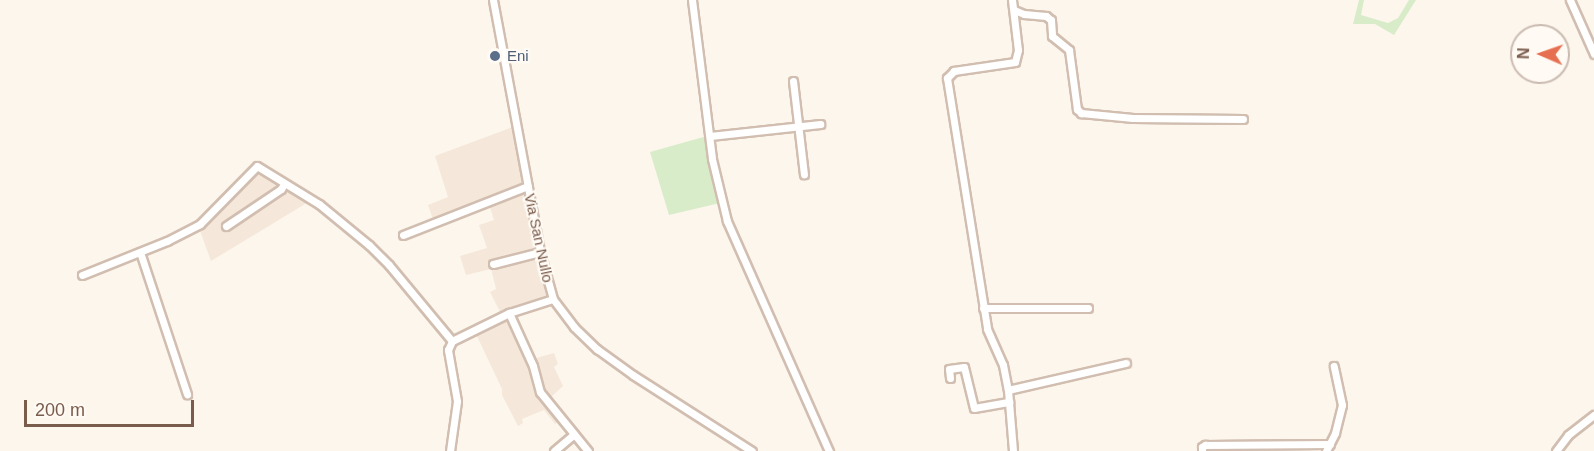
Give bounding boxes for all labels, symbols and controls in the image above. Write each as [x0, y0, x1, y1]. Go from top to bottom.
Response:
north arrow [1510, 24, 1570, 84]
place label: Eni [507, 47, 529, 65]
text: N [1515, 47, 1532, 59]
marker: Eni [488, 49, 502, 63]
street label: Via San Nullo [521, 192, 557, 284]
scale bar [27, 388, 196, 426]
text: 200 m [35, 400, 85, 420]

